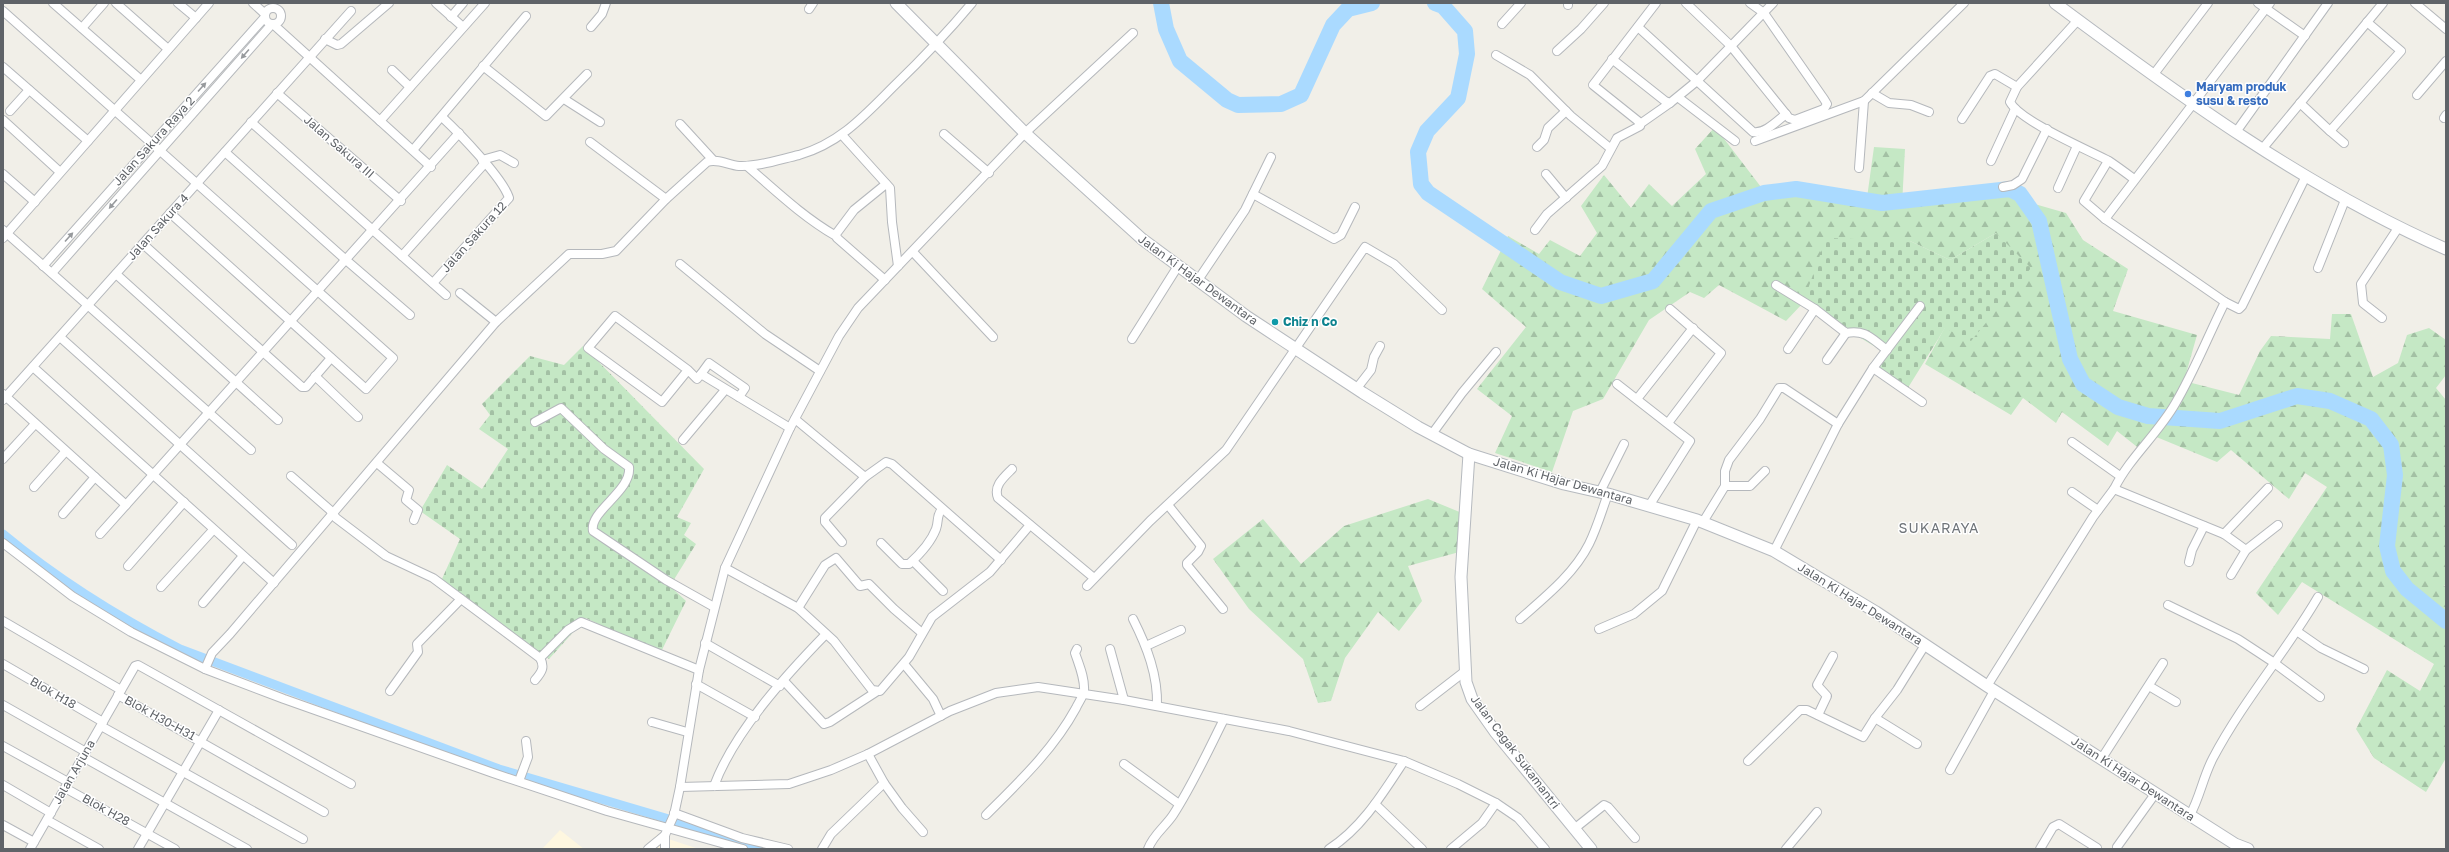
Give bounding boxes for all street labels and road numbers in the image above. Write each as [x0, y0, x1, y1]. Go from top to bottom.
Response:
street label: Jalan Sakura Raya 2 [110, 93, 198, 188]
street label: Jalan Sakura III [301, 112, 378, 181]
street label: Jalan Sakura 4 [124, 190, 192, 263]
street label: Jalan Sakura 12 [438, 198, 509, 275]
street label: Jalan Ki Hajar Dewantara [1136, 231, 1261, 328]
street label: Jalan Ki Hajar Dewantara [1492, 453, 1635, 508]
street label: Jalan Ki Hajar Dewantara [1795, 559, 1925, 648]
street label: Blok H18 [27, 673, 79, 712]
street label: Blok H30-H31 [122, 692, 199, 743]
street label: Jalan Cagak Sukamantri [1468, 692, 1563, 812]
street label: Jalan Ki Hajar Dewantara [2069, 733, 2198, 824]
street label: Jalan Arjuna [49, 737, 98, 807]
street label: Blok H28 [80, 790, 133, 829]

